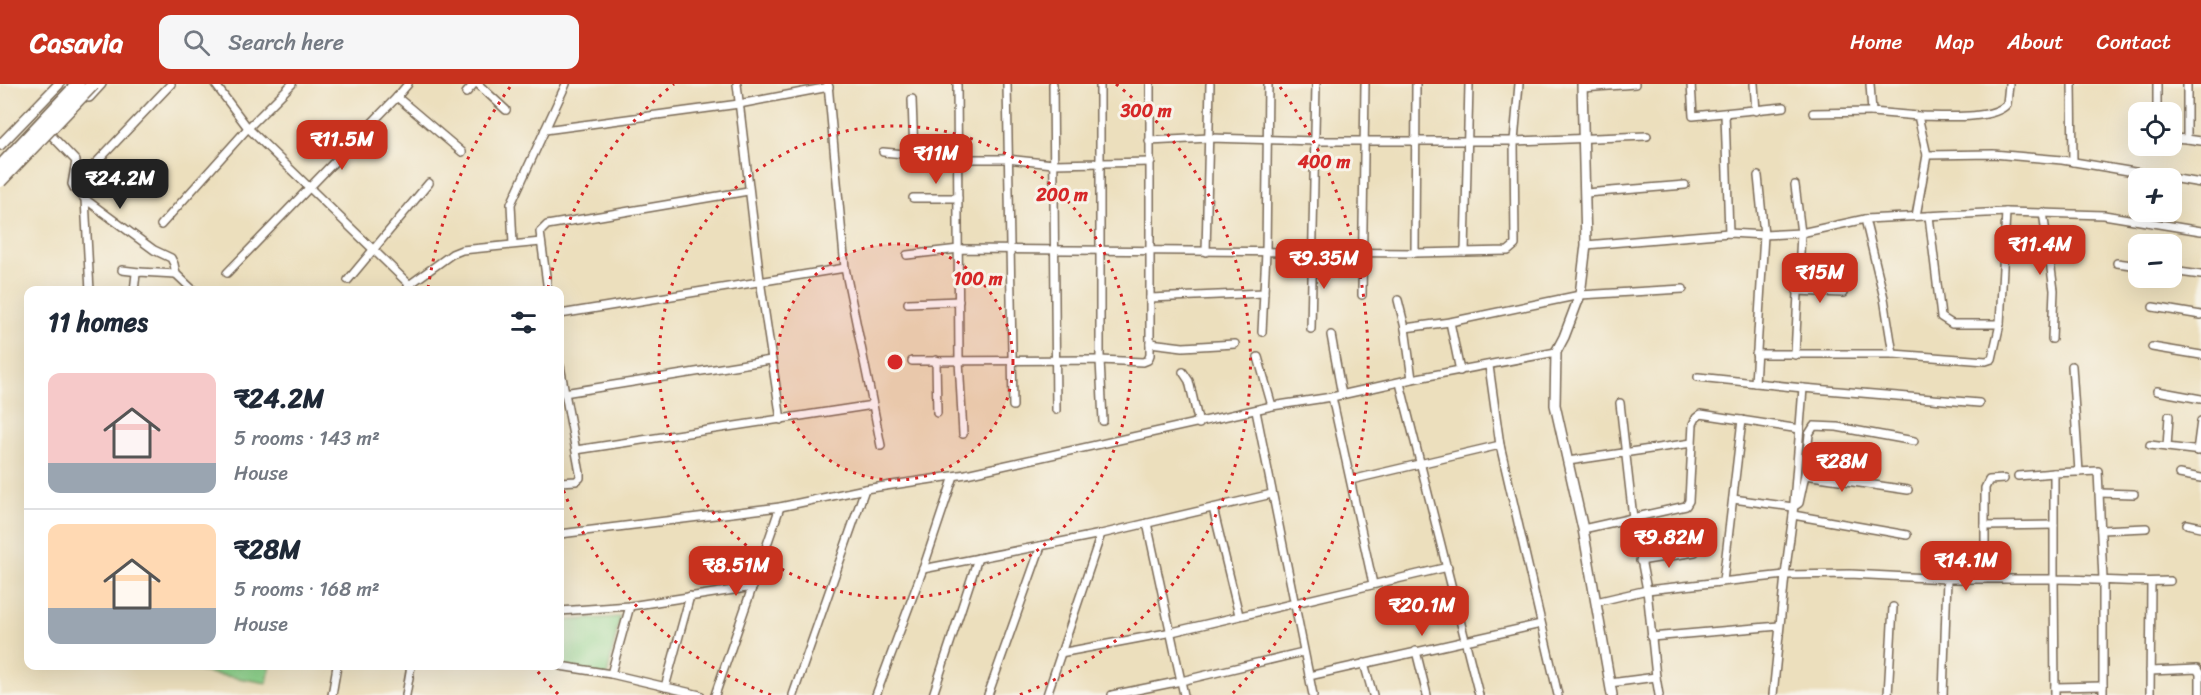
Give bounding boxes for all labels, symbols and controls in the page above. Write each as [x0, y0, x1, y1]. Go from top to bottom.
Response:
search box [159, 15, 579, 69]
text: Casavia [30, 18, 123, 67]
text: Search here [228, 23, 344, 62]
text: Home [1850, 23, 1902, 61]
text: Map [1935, 23, 1974, 61]
text: About [2007, 23, 2064, 61]
text: Contact [2097, 23, 2171, 61]
icon: search [180, 26, 213, 59]
text: 300 m [1119, 95, 1172, 127]
map controls [2128, 102, 2182, 288]
button: locate [2128, 102, 2182, 156]
pin: ₹11.5M [293, 120, 391, 171]
text: ₹11.5M [311, 122, 373, 157]
pin: ₹11M [900, 134, 972, 185]
text: ₹11M [914, 136, 958, 171]
text: 400 m [1297, 146, 1350, 178]
pin: ₹24.2M [71, 159, 169, 210]
text: ₹24.2M [85, 161, 155, 196]
button: + [2128, 168, 2182, 222]
text: 200 m [1035, 179, 1088, 211]
pin: ₹11.4M [1991, 225, 2089, 276]
text: ₹11.4M [2008, 227, 2072, 262]
button: − [2128, 234, 2182, 288]
pin: ₹9.35M [1275, 239, 1373, 290]
text: ₹9.35M [1289, 241, 1359, 276]
pin: ₹15M [1784, 253, 1856, 304]
text: ₹15M [1796, 255, 1844, 290]
text: 100 m [954, 263, 1003, 295]
text: 11 homes [48, 299, 148, 345]
icon: filters [507, 306, 540, 339]
centre of rings [885, 352, 905, 372]
text: ₹24.2M [234, 375, 324, 421]
icon: home [96, 397, 168, 469]
text: 5 rooms · 143 m² [234, 421, 380, 456]
pin: ₹28M [1806, 442, 1878, 493]
text: ₹28M [1816, 444, 1868, 479]
text: House [234, 456, 288, 491]
pin: ₹9.82M [1620, 518, 1718, 569]
text: ₹9.82M [1634, 520, 1704, 555]
text: ₹28M [234, 526, 300, 572]
pin: ₹14.1M [1917, 541, 2015, 592]
text: ₹14.1M [1934, 543, 1998, 578]
pin: ₹8.51M [687, 546, 785, 597]
icon: home [96, 548, 168, 620]
text: ₹8.51M [703, 548, 769, 583]
text: 5 rooms · 168 m² [234, 572, 380, 607]
pin: ₹20.1M [1373, 586, 1471, 637]
text: ₹20.1M [1389, 588, 1455, 623]
text: House [234, 607, 288, 642]

